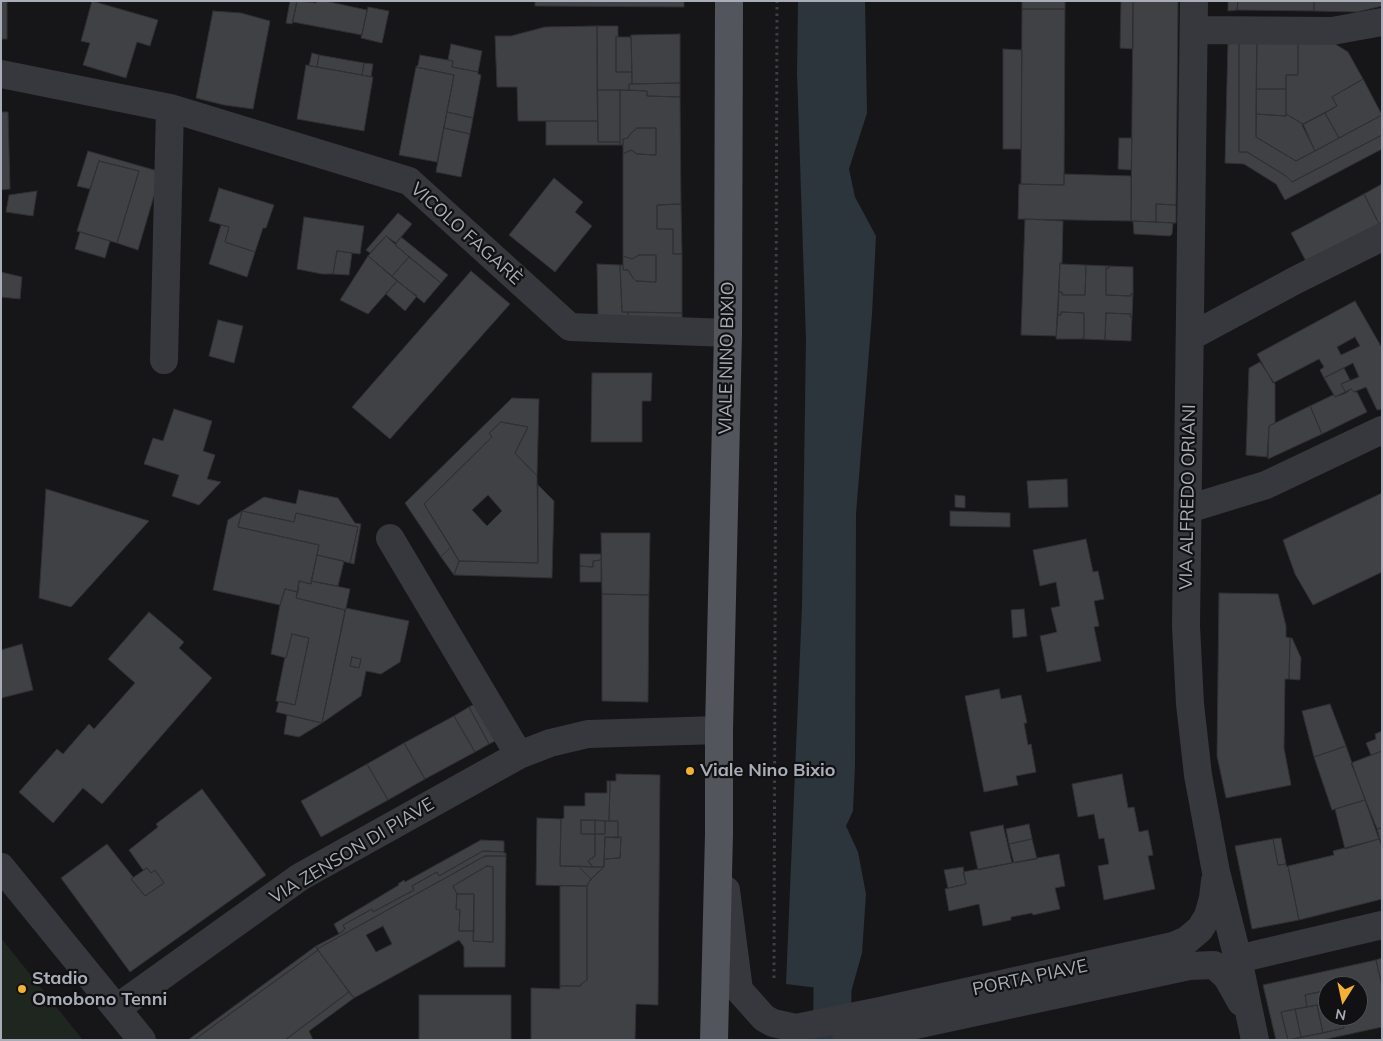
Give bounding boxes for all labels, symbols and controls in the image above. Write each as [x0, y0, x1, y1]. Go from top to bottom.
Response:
street label: VICOLO FAGARÈ [406, 178, 526, 290]
street label: VIALE NINO BIXIO [715, 281, 739, 435]
street label: VIA ALFREDO ORIANI [1176, 404, 1200, 590]
place label: Viale Nino Bixio [700, 760, 835, 782]
marker: Viale Nino Bixio [684, 765, 696, 777]
street label: VIA ZENSON DI PIAVE [266, 793, 438, 909]
street label: PORTA PIAVE [971, 955, 1089, 1001]
place label: Stadio Omobono Tenni [32, 968, 167, 1011]
north arrow [1318, 976, 1368, 1026]
marker: Stadio Omobono Tenni [16, 983, 28, 995]
text: N [1334, 1005, 1347, 1025]

